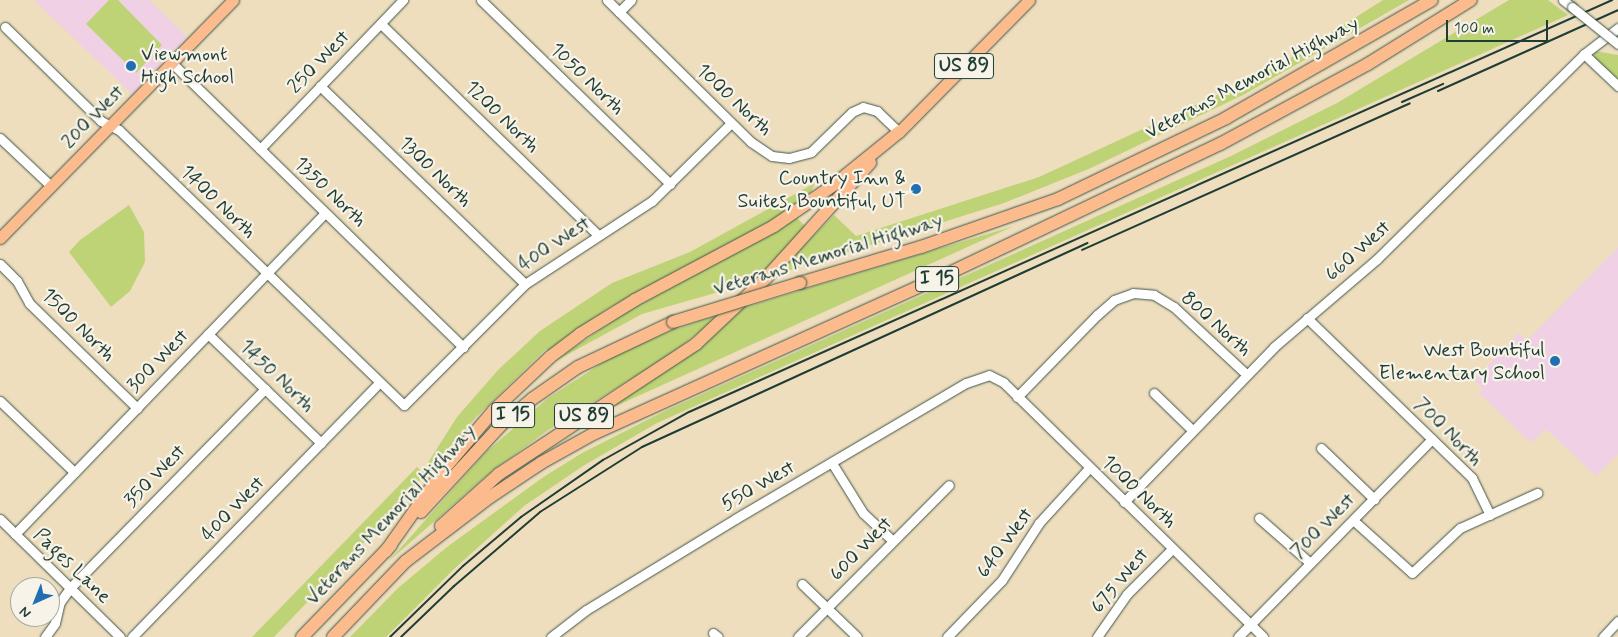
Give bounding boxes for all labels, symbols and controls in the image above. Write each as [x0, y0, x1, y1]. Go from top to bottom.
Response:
street label: Veterans Memorial Highway [1139, 10, 1365, 146]
scale bar [1448, 10, 1550, 42]
text: 100 m [1454, 19, 1494, 39]
street label: 250 West [283, 25, 355, 99]
street label: 1050 North [545, 38, 629, 120]
place label: Viewmont High School [141, 42, 234, 89]
road number: US 89 [933, 49, 995, 82]
street label: 1000 North [691, 59, 777, 141]
marker: Viewmont High School [125, 60, 137, 72]
street label: 1200 North [460, 76, 544, 158]
street label: 200 West [57, 80, 129, 154]
street label: 1300 North [393, 131, 477, 213]
street label: 1350 North [289, 152, 371, 232]
street label: 1400 North [175, 160, 261, 244]
place label: Country Inn & Suites, Bountiful, UT [737, 166, 906, 213]
marker: Country Inn & Suites, Bountiful, UT [910, 183, 922, 195]
street label: Veterans Memorial Highway [709, 208, 947, 302]
street label: 400 West [514, 211, 594, 277]
street label: 660 West [1320, 215, 1396, 287]
road number: I 15 [914, 262, 960, 296]
street label: 1500 North [36, 283, 120, 367]
street label: 800 North [1176, 286, 1256, 362]
street label: 300 West [122, 324, 194, 398]
street label: 1450 North [234, 334, 320, 418]
place label: West Bountiful Elementary School [1379, 338, 1545, 385]
marker: West Bountiful Elementary School [1549, 355, 1561, 367]
street label: 700 North [1409, 393, 1487, 471]
road number: I 15 [490, 398, 536, 432]
road number: US 89 [553, 400, 615, 432]
street label: Veterans Memorial Highway [300, 418, 482, 612]
street label: 350 West [119, 440, 191, 512]
street label: 1000 North [1096, 450, 1182, 534]
street label: 550 West [717, 455, 799, 517]
street label: 400 West [196, 471, 270, 547]
street label: 700 West [1286, 488, 1360, 564]
street label: 640 West [972, 503, 1038, 583]
street label: 600 West [825, 512, 897, 586]
street label: Pages Lane [29, 524, 115, 608]
street label: 675 West [1086, 543, 1154, 619]
north arrow [10, 577, 60, 627]
text: N [16, 602, 35, 622]

